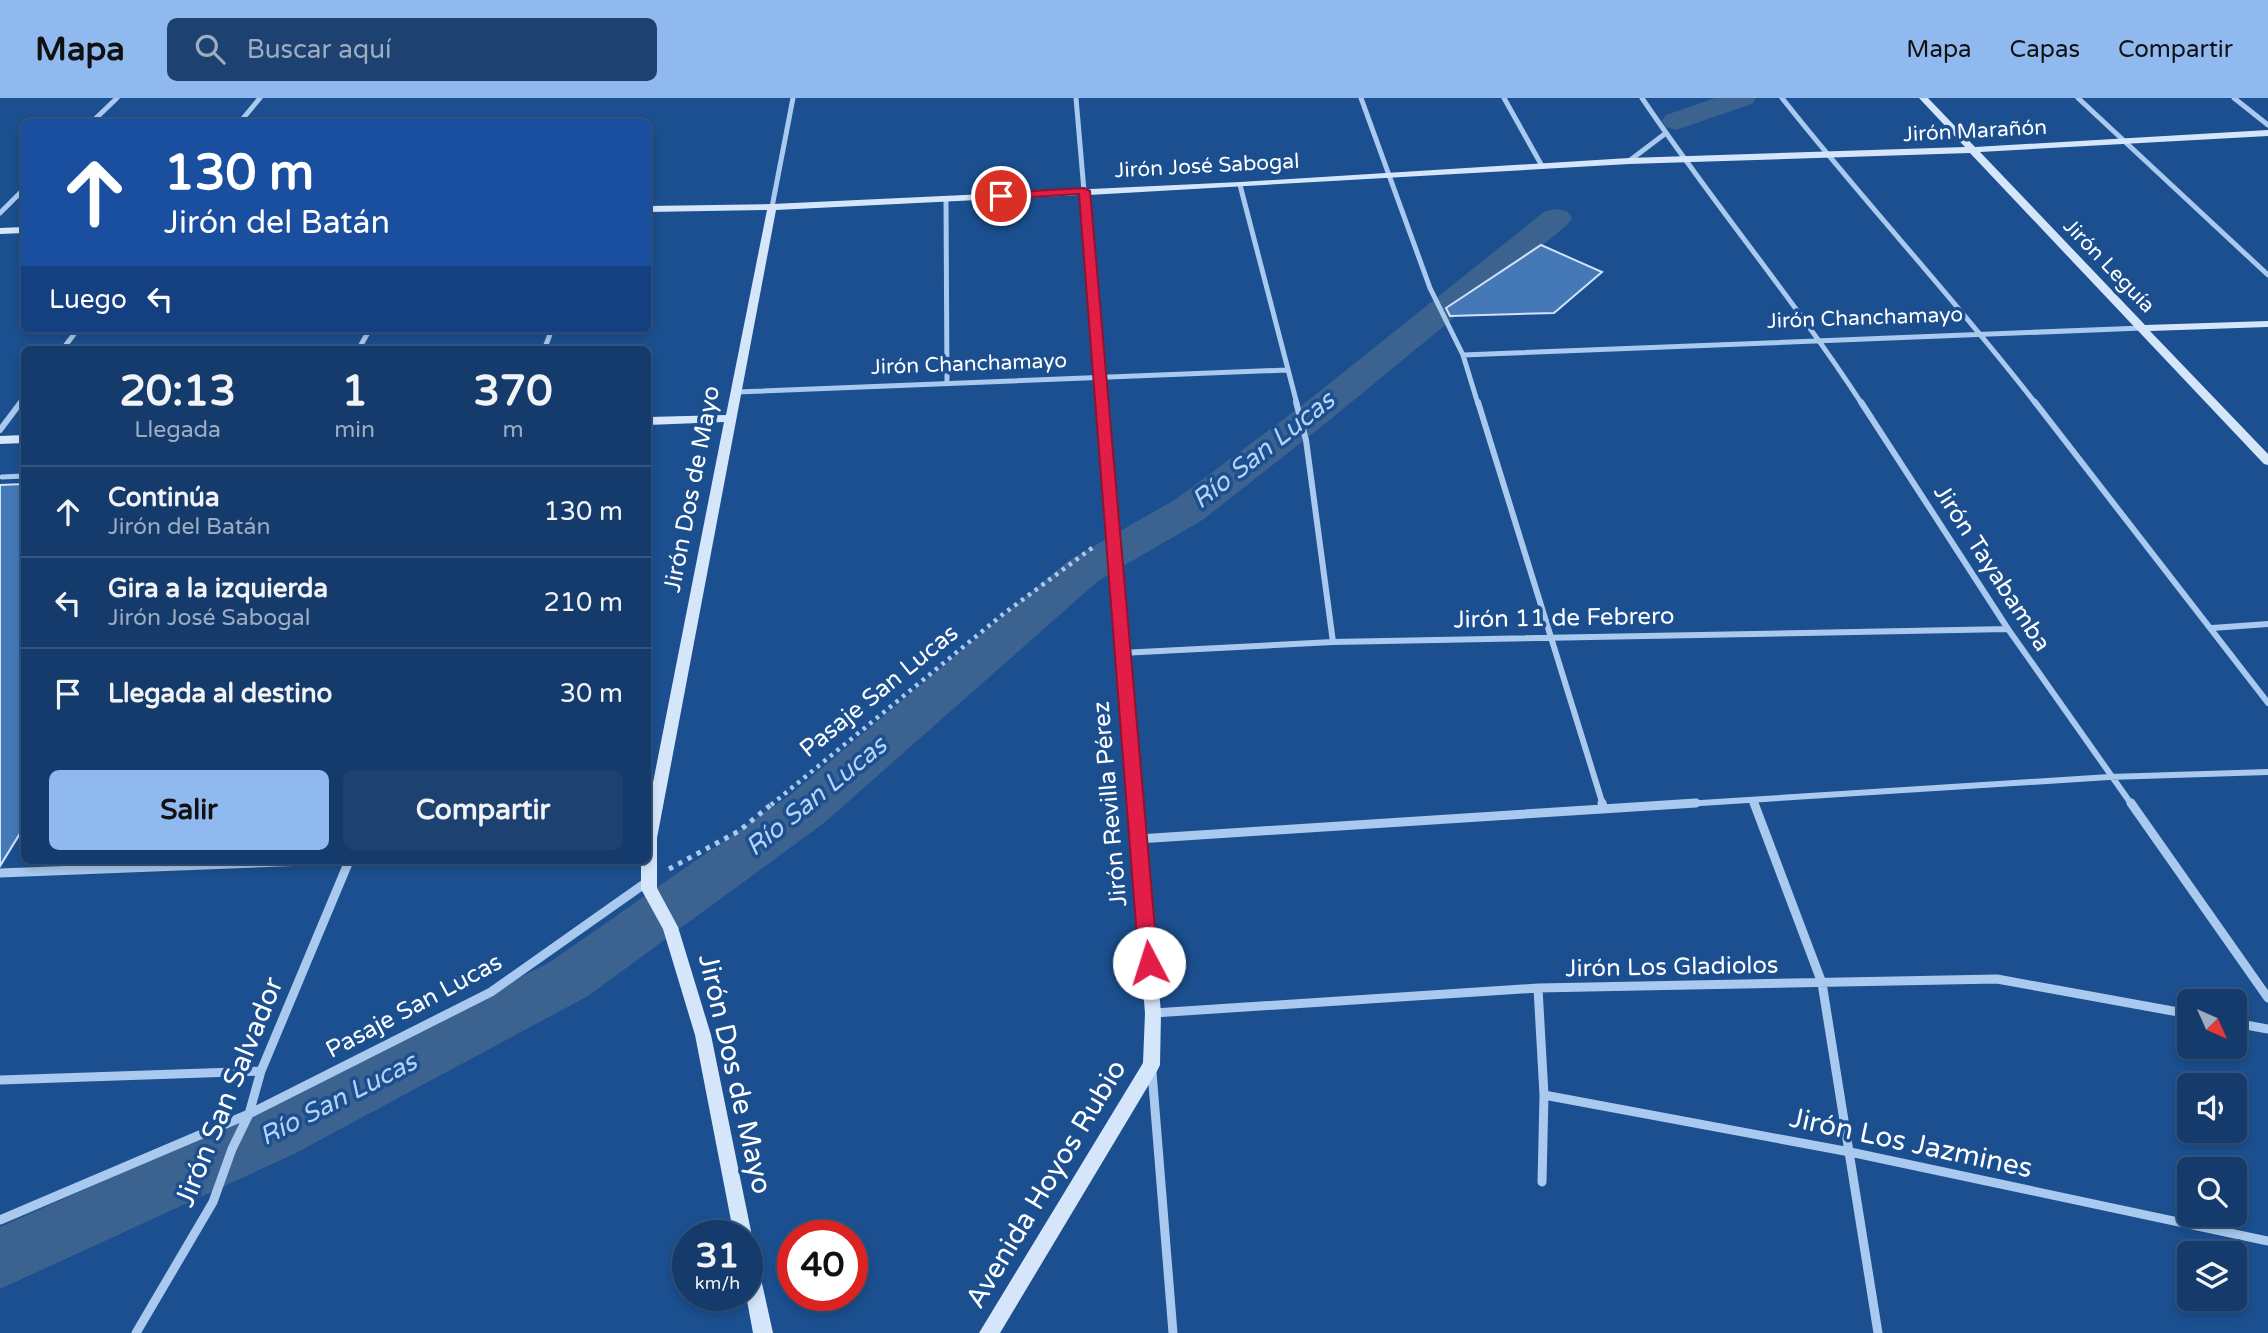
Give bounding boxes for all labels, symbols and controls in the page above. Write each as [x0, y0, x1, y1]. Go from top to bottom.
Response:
search box [167, 18, 657, 81]
text: Mapa [35, 30, 125, 69]
icon: search [191, 30, 229, 68]
text: Buscar aquí [247, 34, 391, 65]
text: Mapa [1906, 35, 1972, 64]
text: Capas [2010, 35, 2080, 64]
text: Compartir [2118, 35, 2233, 64]
street label: Jirón Marañón [1902, 115, 2048, 147]
text: 130 m [164, 144, 314, 203]
icon: ahead [49, 147, 140, 238]
street label: Jirón José Sabogal [1114, 149, 1300, 183]
pin [971, 166, 1031, 226]
icon: arrive [982, 177, 1020, 215]
text: Jirón del Batán [164, 204, 390, 242]
street label: Jirón Leguía [2058, 214, 2160, 318]
icon: left [141, 280, 179, 318]
text: Luego [49, 284, 127, 315]
street label: Jirón Chanchamayo [1766, 302, 1964, 334]
street label: Jirón Chanchamayo [870, 348, 1068, 380]
text: 20:13 [119, 366, 236, 417]
text: 1 [341, 366, 368, 417]
text: 370 [473, 366, 553, 417]
street label: Jirón Dos de Mayo [658, 383, 726, 595]
water label: Río San Lucas [1185, 384, 1342, 515]
text: Llegada [134, 416, 221, 444]
text: min [334, 416, 375, 444]
text: m [502, 416, 524, 444]
street label: Jirón Tayabamba [1927, 479, 2057, 657]
text: Continúa [108, 482, 220, 513]
icon: ahead [49, 493, 87, 531]
text: 130 m [543, 496, 623, 527]
text: Jirón del Batán [108, 513, 270, 541]
text: Gira a la izquierda [108, 573, 328, 604]
icon: left [49, 584, 87, 622]
text: 210 m [543, 587, 623, 618]
street label: Jirón 11 de Febrero [1453, 602, 1675, 634]
text: Jirón José Sabogal [108, 604, 310, 632]
street label: Pasaje San Lucas [794, 618, 964, 764]
icon: arrive [49, 675, 87, 713]
text: Llegada al destino [108, 678, 332, 709]
text: 30 m [560, 678, 623, 709]
street label: Jirón Revilla Pérez [1087, 700, 1133, 908]
water label: Río San Lucas [739, 729, 894, 862]
button: Salir [49, 770, 329, 850]
button: Compartir [343, 770, 623, 850]
position arrow [1112, 926, 1186, 1000]
street label: Pasaje San Lucas [321, 947, 507, 1065]
street label: Jirón Dos de Mayo [691, 951, 779, 1197]
street label: Jirón Los Gladiolos [1565, 951, 1779, 983]
street label: Jirón San Salvador [167, 972, 291, 1212]
north arrow [2177, 989, 2247, 1059]
map controls [2177, 989, 2247, 1311]
water label: Río San Lucas [254, 1045, 423, 1152]
street label: Avenida Hoyos Rubio [958, 1054, 1134, 1314]
button: sound [2177, 1073, 2247, 1143]
street label: Jirón Los Jazmines [1787, 1101, 2035, 1185]
button: search [2177, 1157, 2247, 1227]
speed limit sign: 40 [777, 1220, 868, 1311]
text: 31 [696, 1235, 739, 1277]
button: layers [2177, 1241, 2247, 1311]
text: km/h [695, 1272, 740, 1294]

